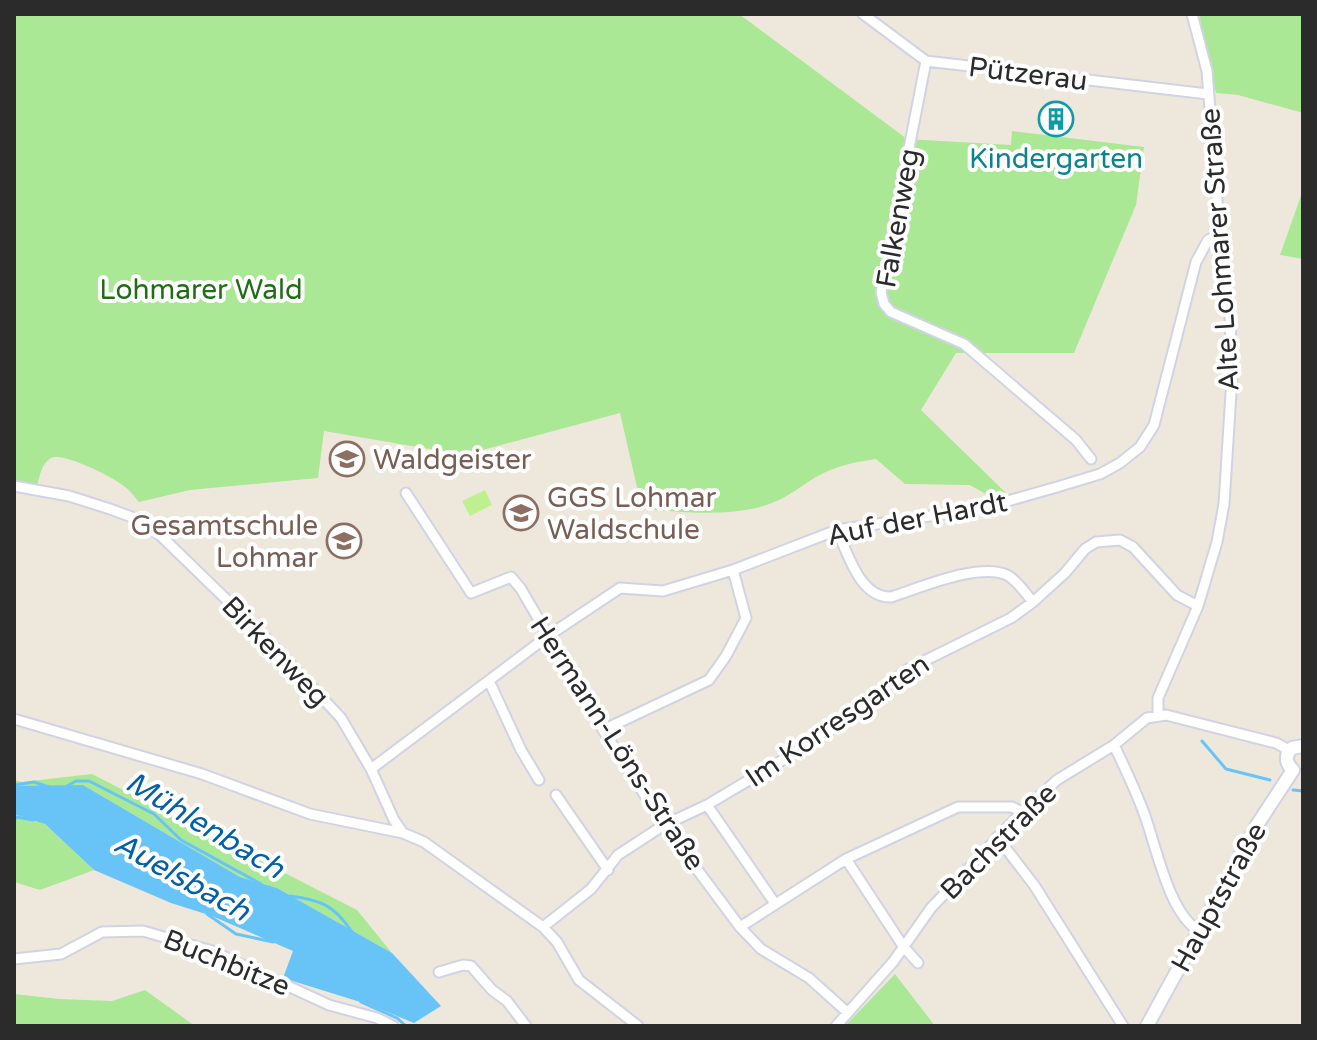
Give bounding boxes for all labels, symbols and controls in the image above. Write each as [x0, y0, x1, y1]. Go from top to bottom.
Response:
street label: Pützerau [966, 50, 1089, 98]
building icon: Kindergarten [1037, 100, 1075, 138]
street label: Alte Lohmarer Straße [1193, 107, 1247, 393]
place label: Kindergarten [969, 142, 1143, 176]
street label: Falkenweg [869, 146, 927, 290]
park label: Lohmarer Wald [99, 273, 303, 307]
school or university icon: Waldgeister [328, 440, 366, 478]
place label: Waldgeister [373, 443, 532, 477]
place label: GGS Lohmar Waldschule [547, 481, 717, 547]
street label: Auf der Hardt [824, 485, 1010, 553]
school or university icon: GGS Lohmar Waldschule [502, 494, 540, 532]
place label: Gesamtschule Lohmar [131, 509, 318, 575]
school or university icon: Gesamtschule Lohmar [325, 522, 363, 560]
street label: Birkenweg [214, 590, 336, 714]
street label: Hermann-Löns-Straße [522, 610, 712, 877]
street label: Im Korresgarten [739, 647, 936, 795]
water label: Mühlenbach [119, 764, 291, 887]
street label: Bachstraße [933, 776, 1064, 907]
street label: Hauptstraße [1164, 817, 1274, 978]
water label: Auelsbach [108, 825, 257, 930]
street label: Buchbitze [158, 922, 295, 1004]

